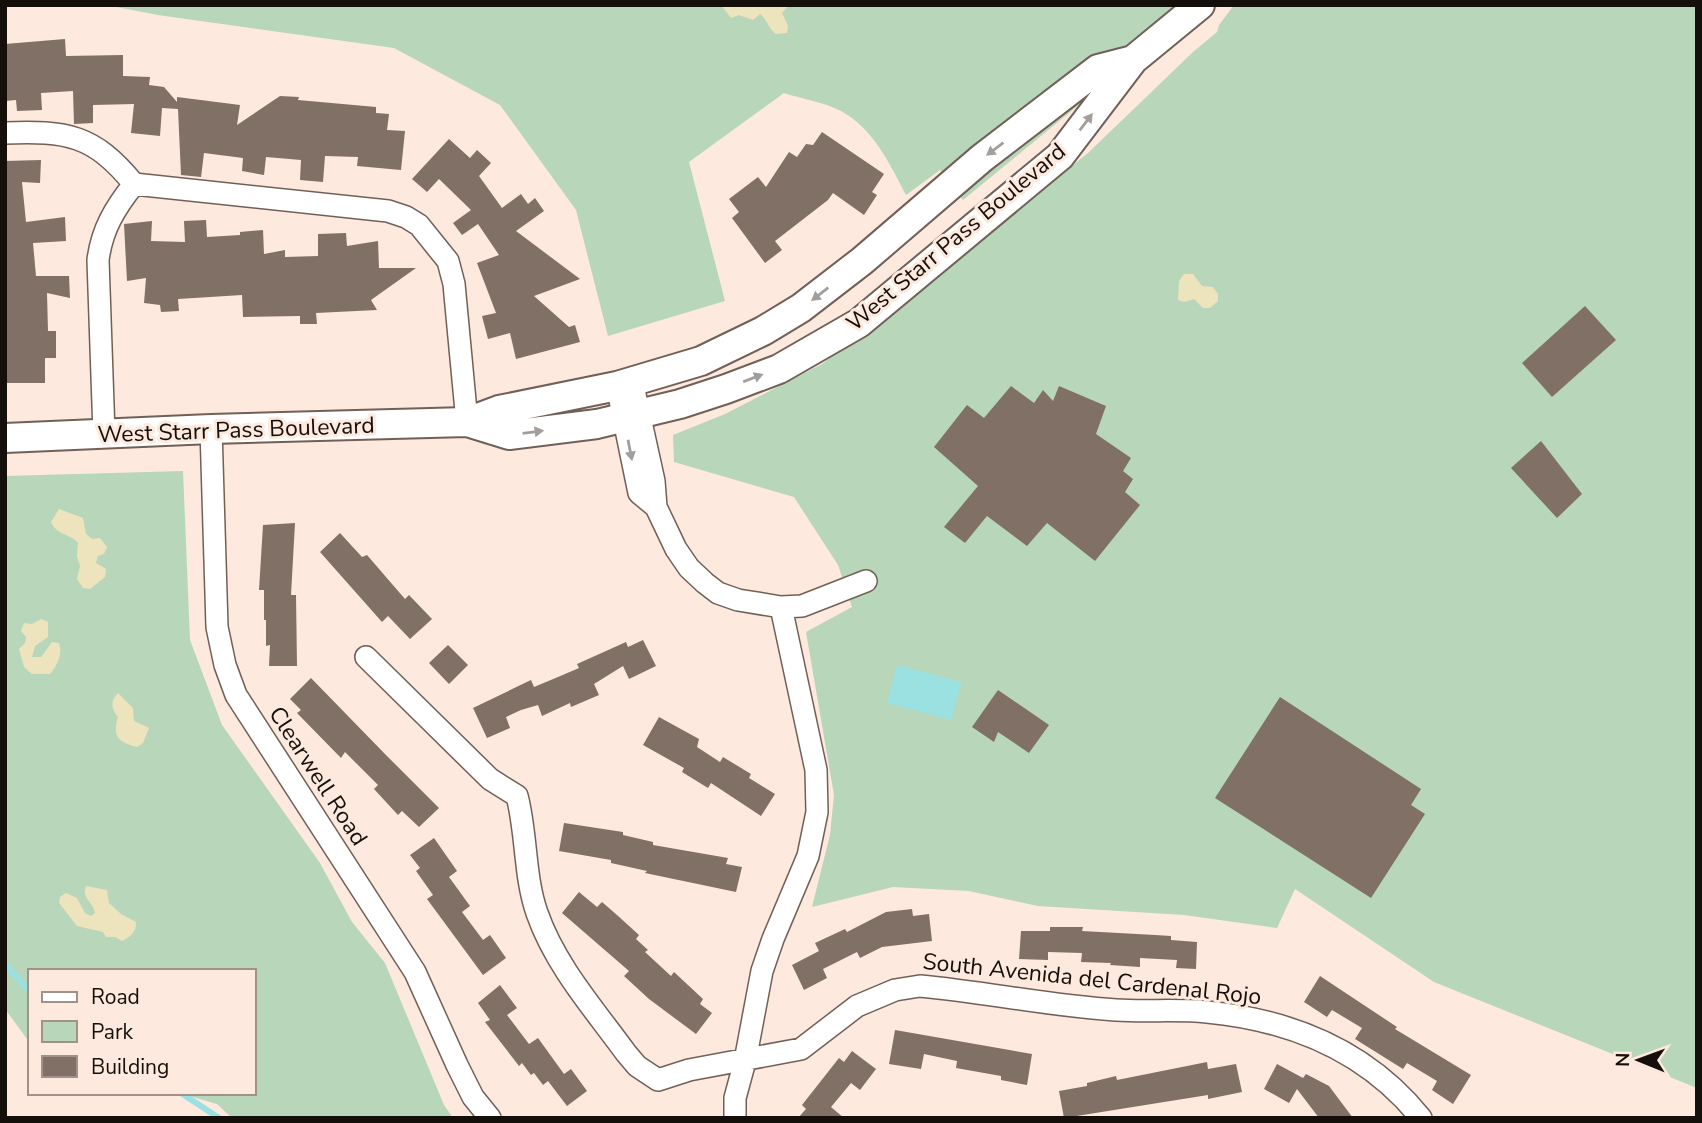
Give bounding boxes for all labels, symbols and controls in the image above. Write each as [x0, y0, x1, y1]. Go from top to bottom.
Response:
one-way arrow [1078, 113, 1092, 131]
street label: West Starr Pass Boulevard [840, 136, 1072, 338]
one-way arrow [986, 141, 1004, 156]
one-way arrow [811, 286, 829, 301]
one-way arrow [743, 373, 764, 384]
street label: West Starr Pass Boulevard [97, 410, 375, 450]
one-way arrow [522, 427, 544, 438]
one-way arrow [625, 439, 636, 461]
street label: Clearwell Road [261, 700, 375, 852]
street label: South Avenida del Cardenal Rojo [921, 946, 1263, 1012]
legend [28, 969, 256, 1095]
text: Road [91, 983, 140, 1011]
text: Park [91, 1018, 133, 1046]
north arrow [1604, 1025, 1674, 1095]
text: N [1610, 1052, 1636, 1067]
text: Building [91, 1053, 169, 1081]

